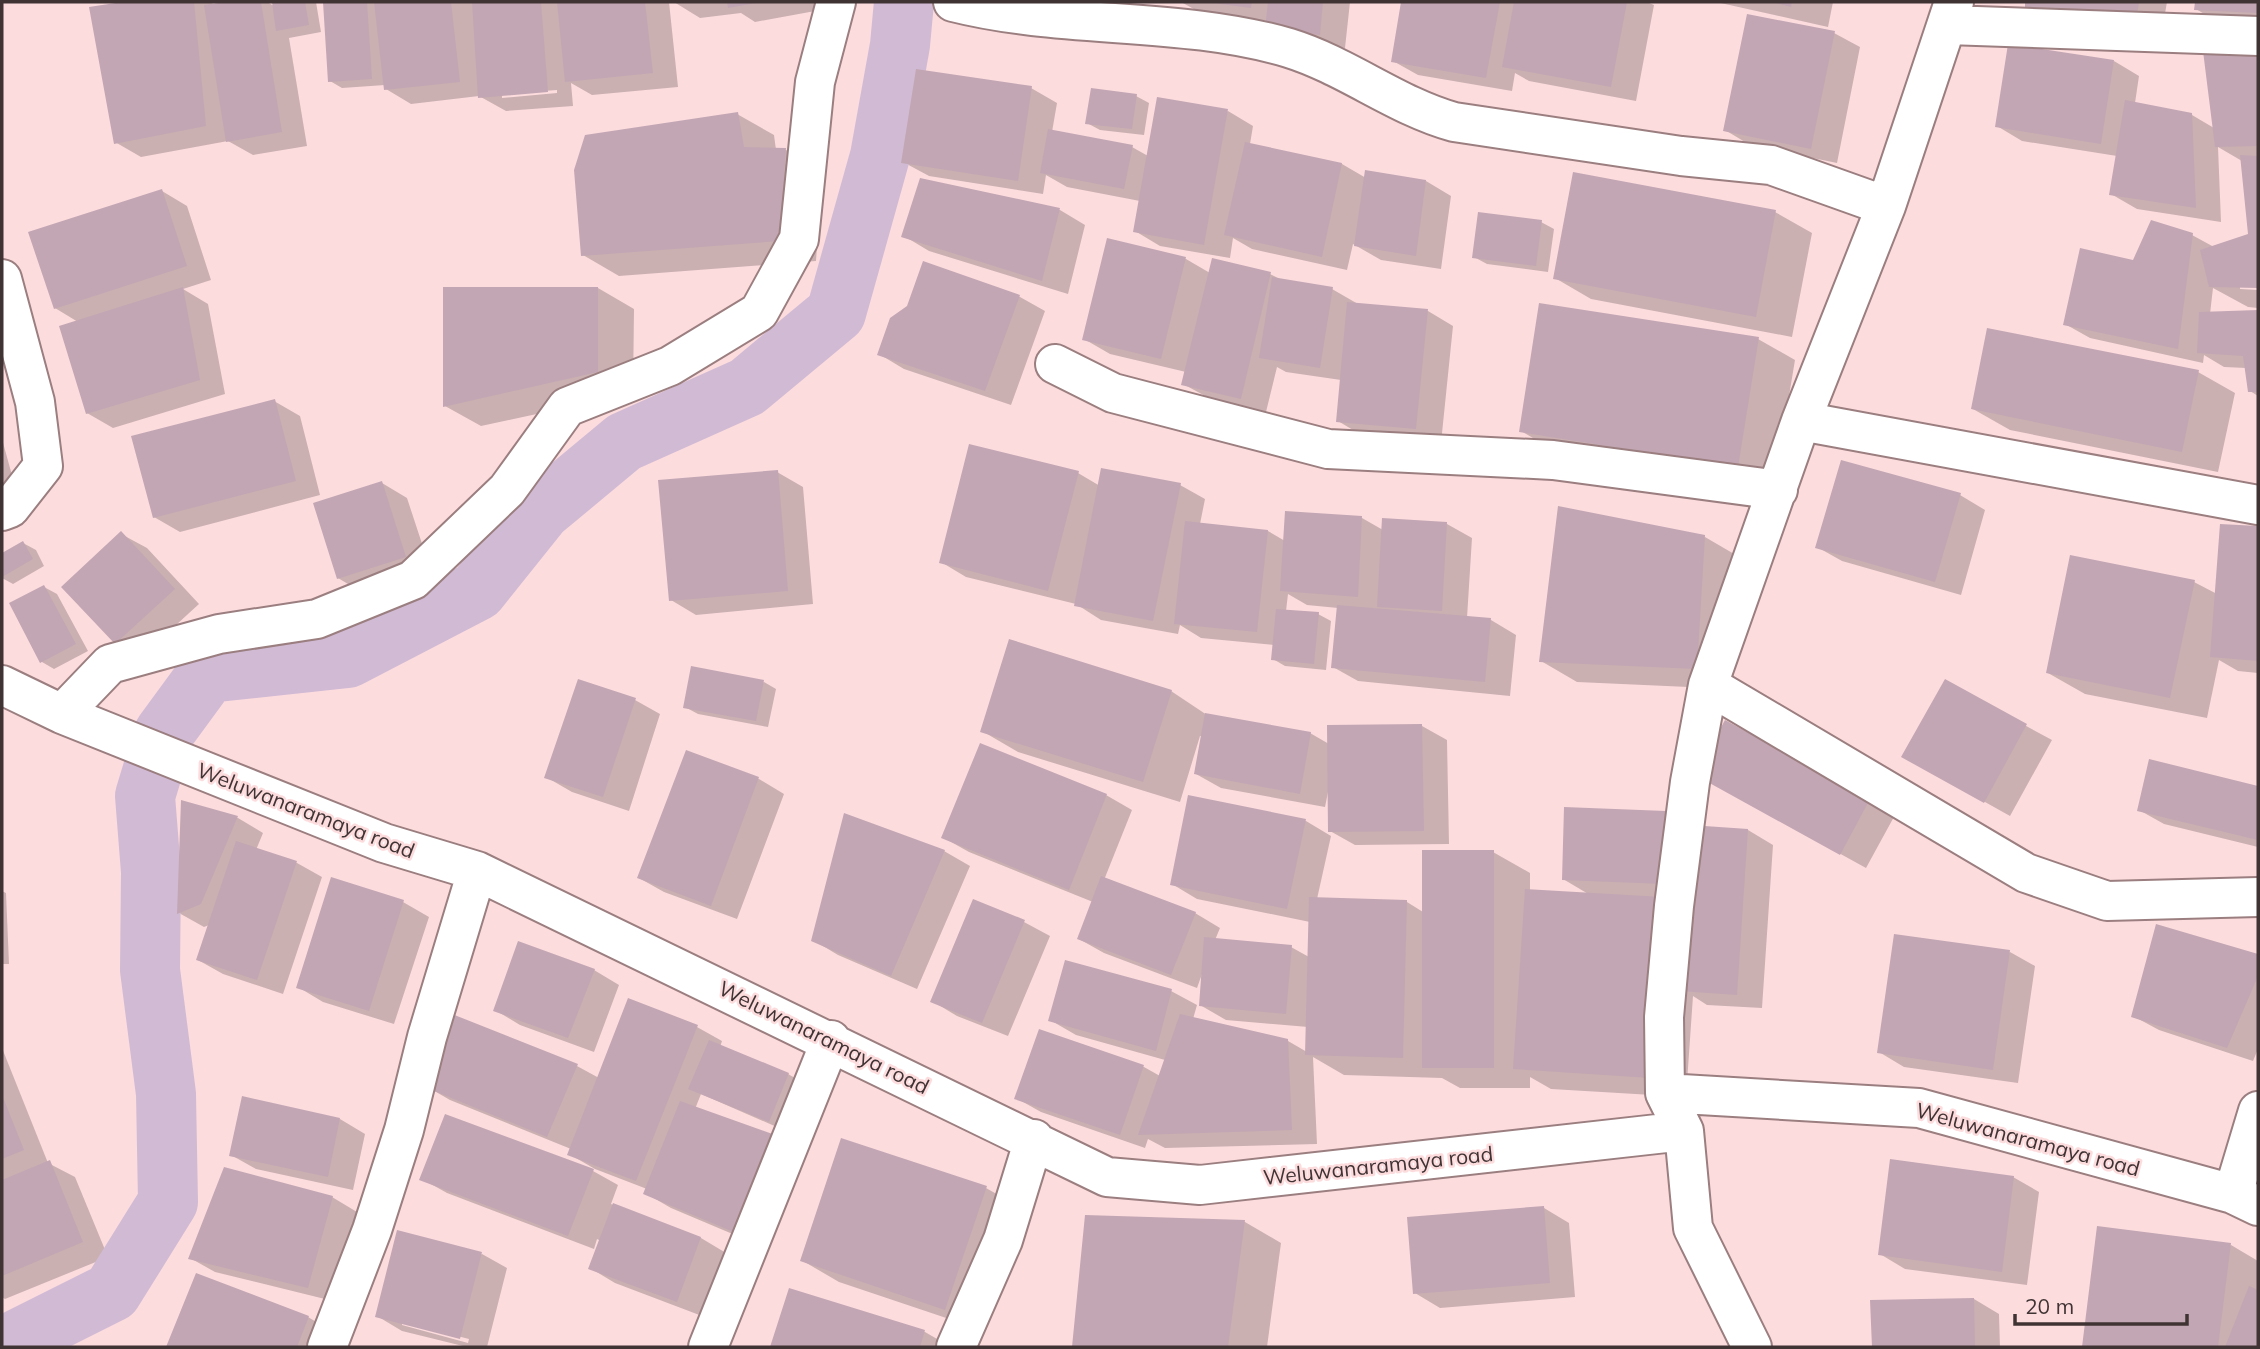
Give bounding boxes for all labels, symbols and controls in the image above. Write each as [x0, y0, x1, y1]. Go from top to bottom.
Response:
street label: Weluwanaramaya road [194, 756, 418, 864]
street label: Weluwanaramaya road [715, 975, 933, 1099]
street label: Weluwanaramaya road [1913, 1097, 2143, 1181]
street label: Weluwanaramaya road [1262, 1140, 1494, 1190]
scale bar [2015, 1282, 2186, 1326]
text: 20 m [2025, 1293, 2074, 1319]

